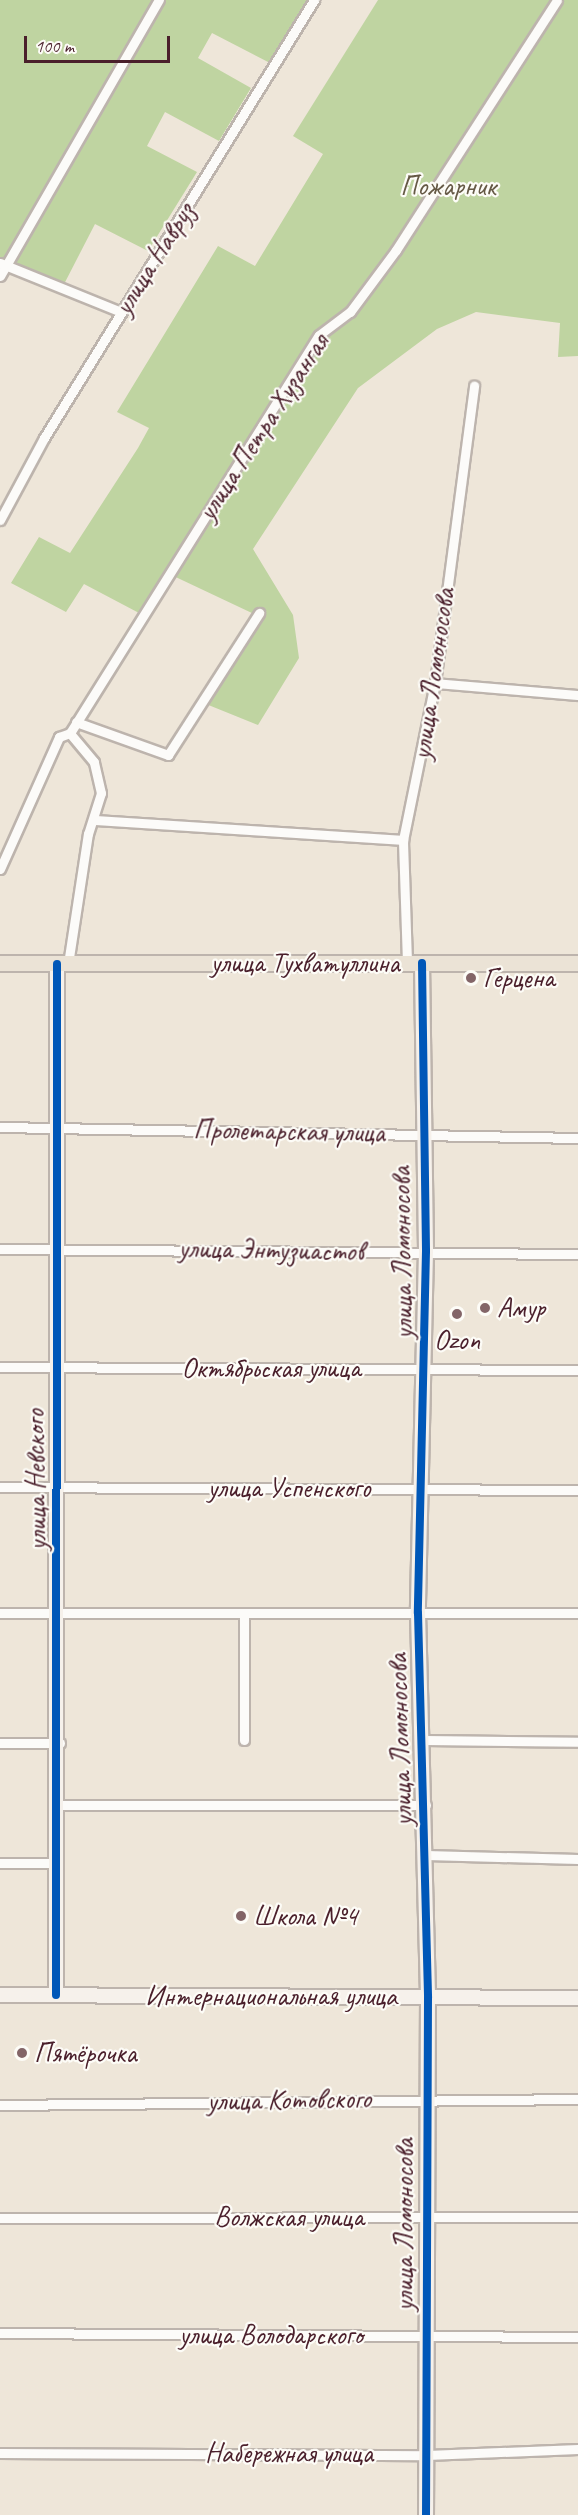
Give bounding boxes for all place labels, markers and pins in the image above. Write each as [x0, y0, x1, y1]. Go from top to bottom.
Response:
place label: Герцена [483, 961, 554, 995]
marker: Герцена [464, 971, 478, 985]
place label: Амур [497, 1291, 545, 1325]
marker: Амур [478, 1301, 492, 1315]
marker: Ozon [450, 1307, 464, 1321]
place label: Ozon [434, 1323, 480, 1357]
place label: Школа №4 [253, 1899, 357, 1933]
marker: Школа №4 [234, 1909, 248, 1923]
place label: Пятёрочка [34, 2036, 137, 2070]
marker: Пятёрочка [15, 2046, 29, 2060]

